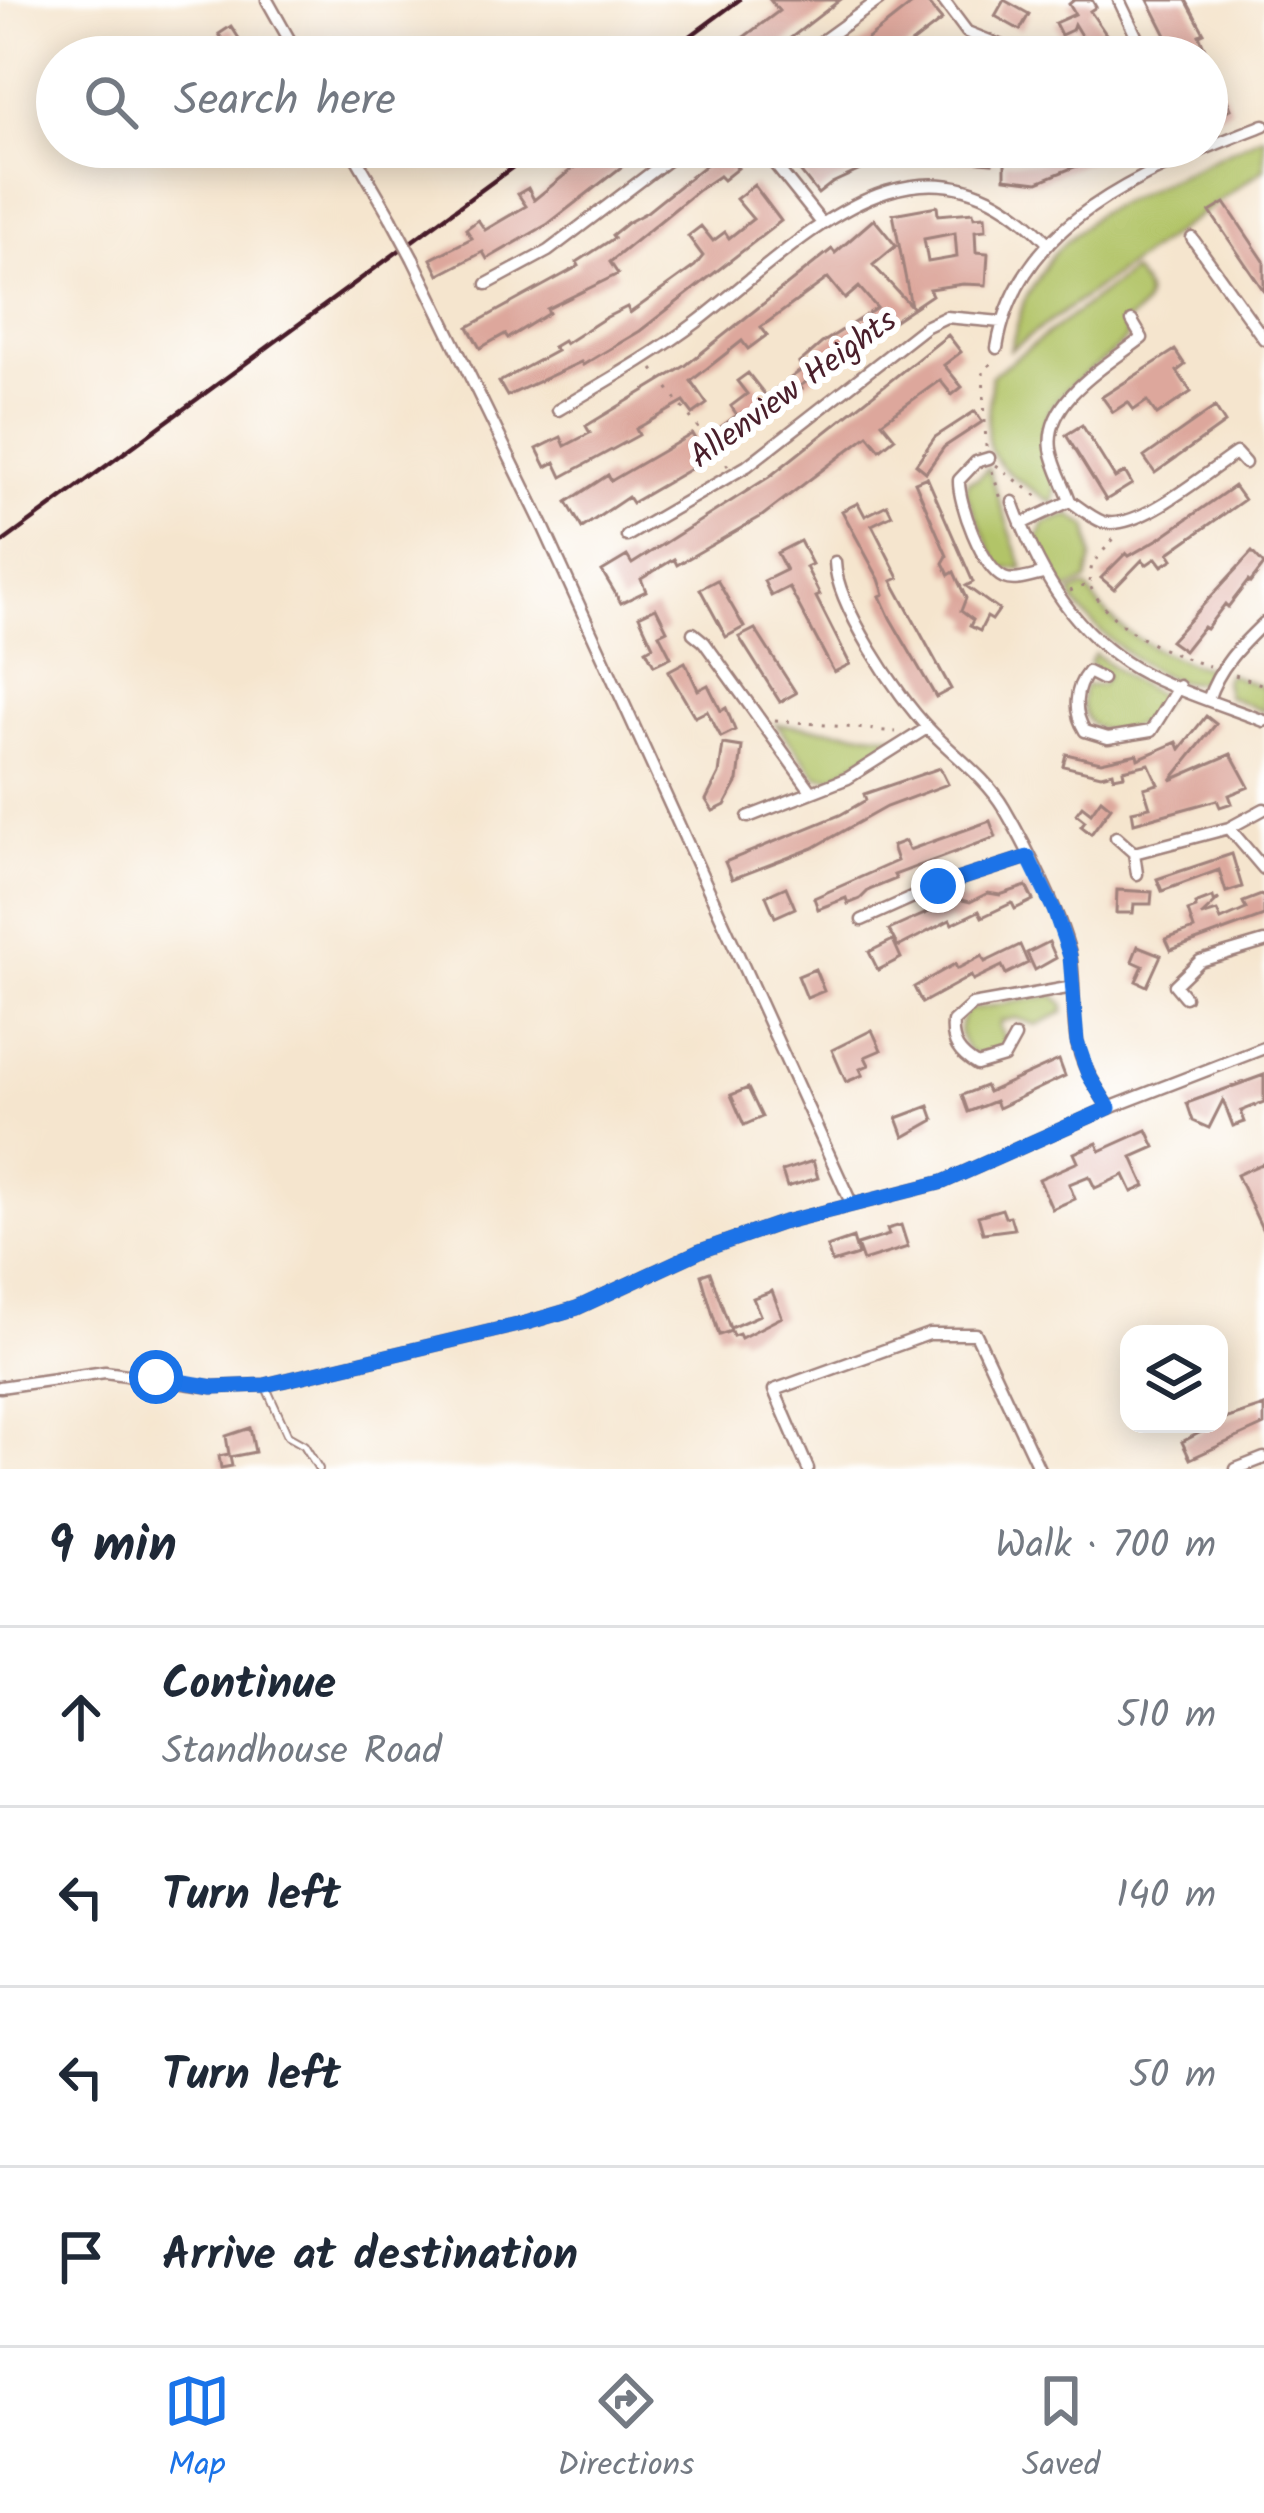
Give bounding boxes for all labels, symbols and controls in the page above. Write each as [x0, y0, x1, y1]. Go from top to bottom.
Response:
search box [36, 36, 1228, 168]
text: Search here [174, 66, 396, 138]
icon: search [78, 69, 144, 135]
street label: Allenview Heights [679, 296, 909, 484]
route end [911, 859, 965, 913]
map controls [1120, 1325, 1228, 1433]
button: layers [1120, 1325, 1228, 1433]
route start [129, 1350, 183, 1404]
text: 9 min [48, 1507, 177, 1588]
text: Walk · 700 m [995, 1516, 1216, 1578]
text: Continue [162, 1650, 336, 1722]
icon: ahead [48, 1684, 114, 1750]
text: 510 m [1117, 1686, 1216, 1748]
text: Standhouse Road [162, 1722, 442, 1784]
text: Turn left [162, 1861, 341, 1933]
icon: left [48, 1864, 114, 1930]
text: 140 m [1116, 1866, 1216, 1928]
text: Turn left [162, 2041, 341, 2113]
icon: left [48, 2044, 114, 2110]
text: 50 m [1129, 2046, 1216, 2108]
text: Arrive at destination [162, 2221, 578, 2293]
icon: arrive [48, 2224, 114, 2290]
tab: Map [164, 2368, 230, 2493]
tab: Directions [557, 2368, 694, 2493]
tab: Saved [1022, 2368, 1100, 2493]

